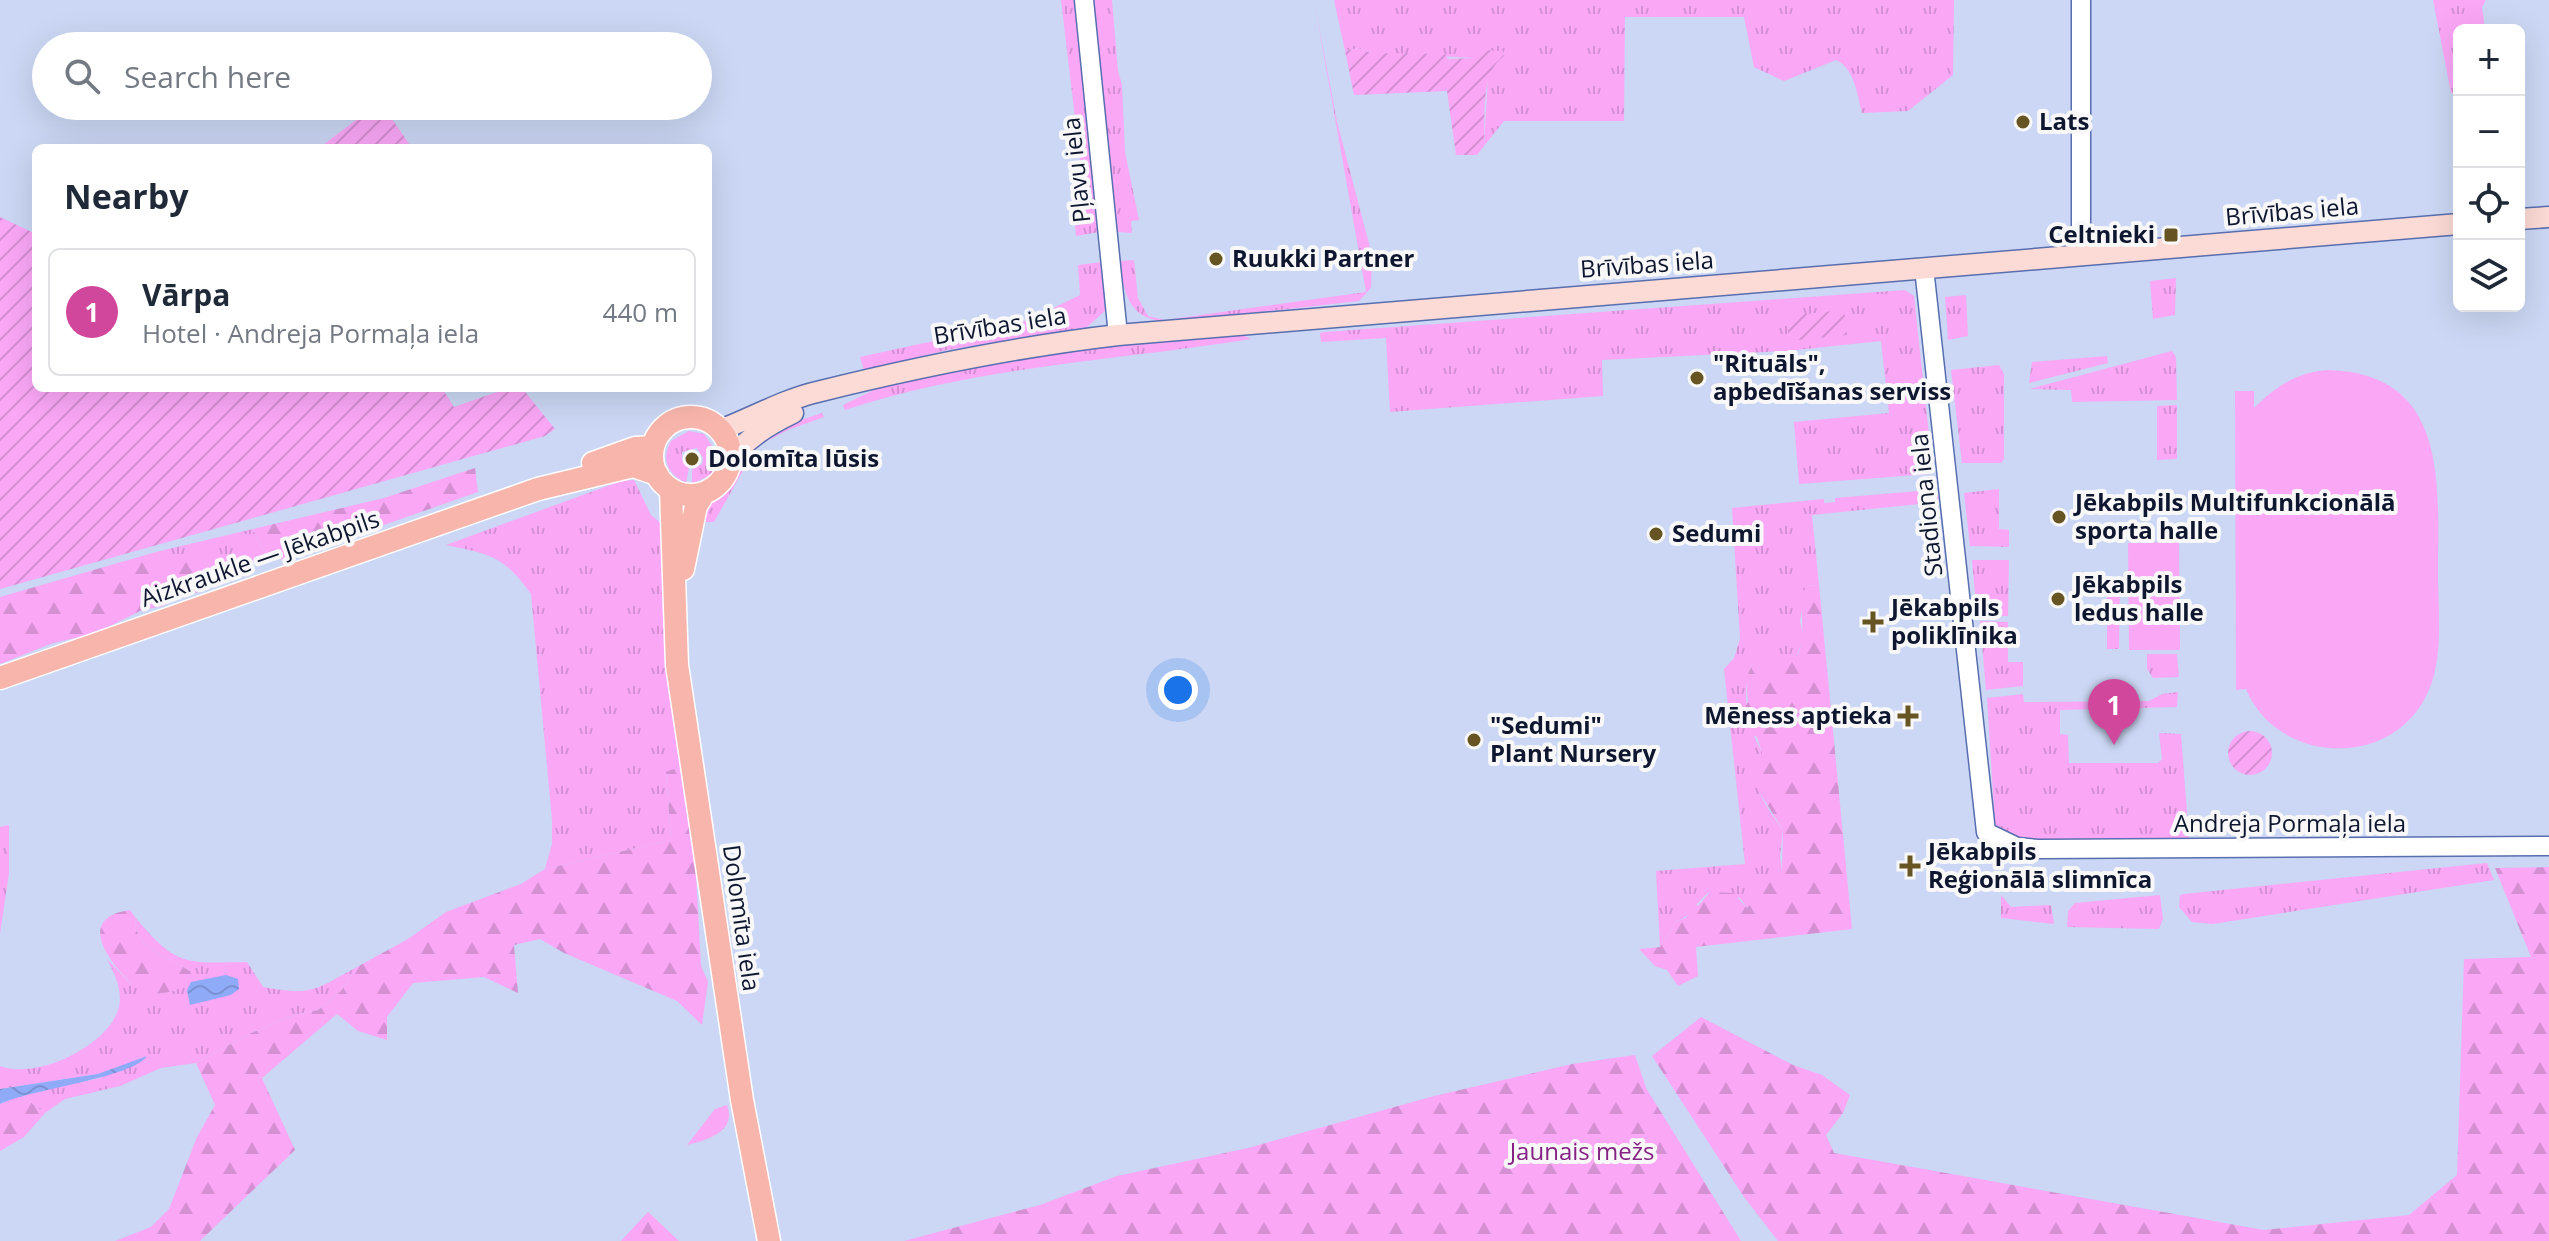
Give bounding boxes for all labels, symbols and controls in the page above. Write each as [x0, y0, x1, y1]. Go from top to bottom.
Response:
map controls [2453, 24, 2525, 312]
button: + [2453, 24, 2525, 96]
search box [32, 32, 712, 120]
icon: search [60, 54, 104, 98]
text: Search here [124, 56, 291, 97]
button: − [2453, 96, 2525, 168]
place label: Lats [2039, 104, 2089, 137]
marker: Lats [2014, 113, 2032, 131]
street label: Pļavu iela [1054, 116, 1097, 224]
button: locate [2453, 168, 2525, 240]
text: Nearby [64, 173, 189, 219]
street label: Brīvības iela [2224, 188, 2360, 233]
place label: Celtnieki [2048, 217, 2155, 250]
marker: Celtnieki [2162, 226, 2180, 244]
button: layers [2453, 240, 2525, 312]
place label: Ruukki Partner [1232, 241, 1415, 274]
street label: Brīvības iela [1579, 242, 1715, 285]
marker: Ruukki Partner [1207, 250, 1225, 268]
text: Vārpa [142, 274, 230, 315]
text: 1 [85, 294, 99, 330]
text: 440 m [603, 294, 678, 330]
street label: Brīvības iela [931, 298, 1069, 351]
text: Hotel · Andreja Pormaļa iela [142, 315, 479, 351]
place label: "Rituāls", apbedīšanas serviss [1713, 346, 1951, 407]
marker: "Rituāls", apbedīšanas serviss [1688, 369, 1706, 387]
street label: Stadiona iela [1902, 432, 1949, 578]
place label: Dolomīta lūsis [708, 441, 879, 474]
marker: Dolomīta lūsis [683, 450, 701, 468]
place label: Jēkabpils Multifunkcionālā sporta halle [2073, 485, 2396, 546]
street label: Aizkraukle — Jēkabpils [136, 501, 383, 614]
marker: Jēkabpils Multifunkcionālā sporta halle [2050, 508, 2068, 526]
place label: Sedumi [1672, 516, 1761, 549]
marker: Sedumi [1647, 525, 1665, 543]
place label: Jēkabpils ledus halle [2072, 567, 2204, 628]
place label: Jēkabpils poliklīnika [1889, 590, 2018, 651]
marker: Jēkabpils ledus halle [2049, 590, 2067, 608]
marker: Jēkabpils poliklīnika [1862, 611, 1884, 633]
your location [1158, 670, 1198, 710]
pin: 1 [2088, 679, 2140, 745]
place label: Mēness aptieka [1704, 698, 1892, 731]
marker: Mēness aptieka [1899, 707, 1917, 725]
place label: "Sedumi" Plant Nursery [1490, 708, 1657, 769]
marker: "Sedumi" Plant Nursery [1465, 731, 1483, 749]
street label: Andreja Pormaļa iela [2174, 806, 2406, 839]
place label: Jēkabpils Reģionālā slimnīca [1926, 834, 2152, 895]
street label: Dolomīta iela [716, 842, 769, 993]
marker: Jēkabpils Reģionālā slimnīca [1899, 855, 1921, 877]
park label: Jaunais mežs [1508, 1134, 1654, 1167]

